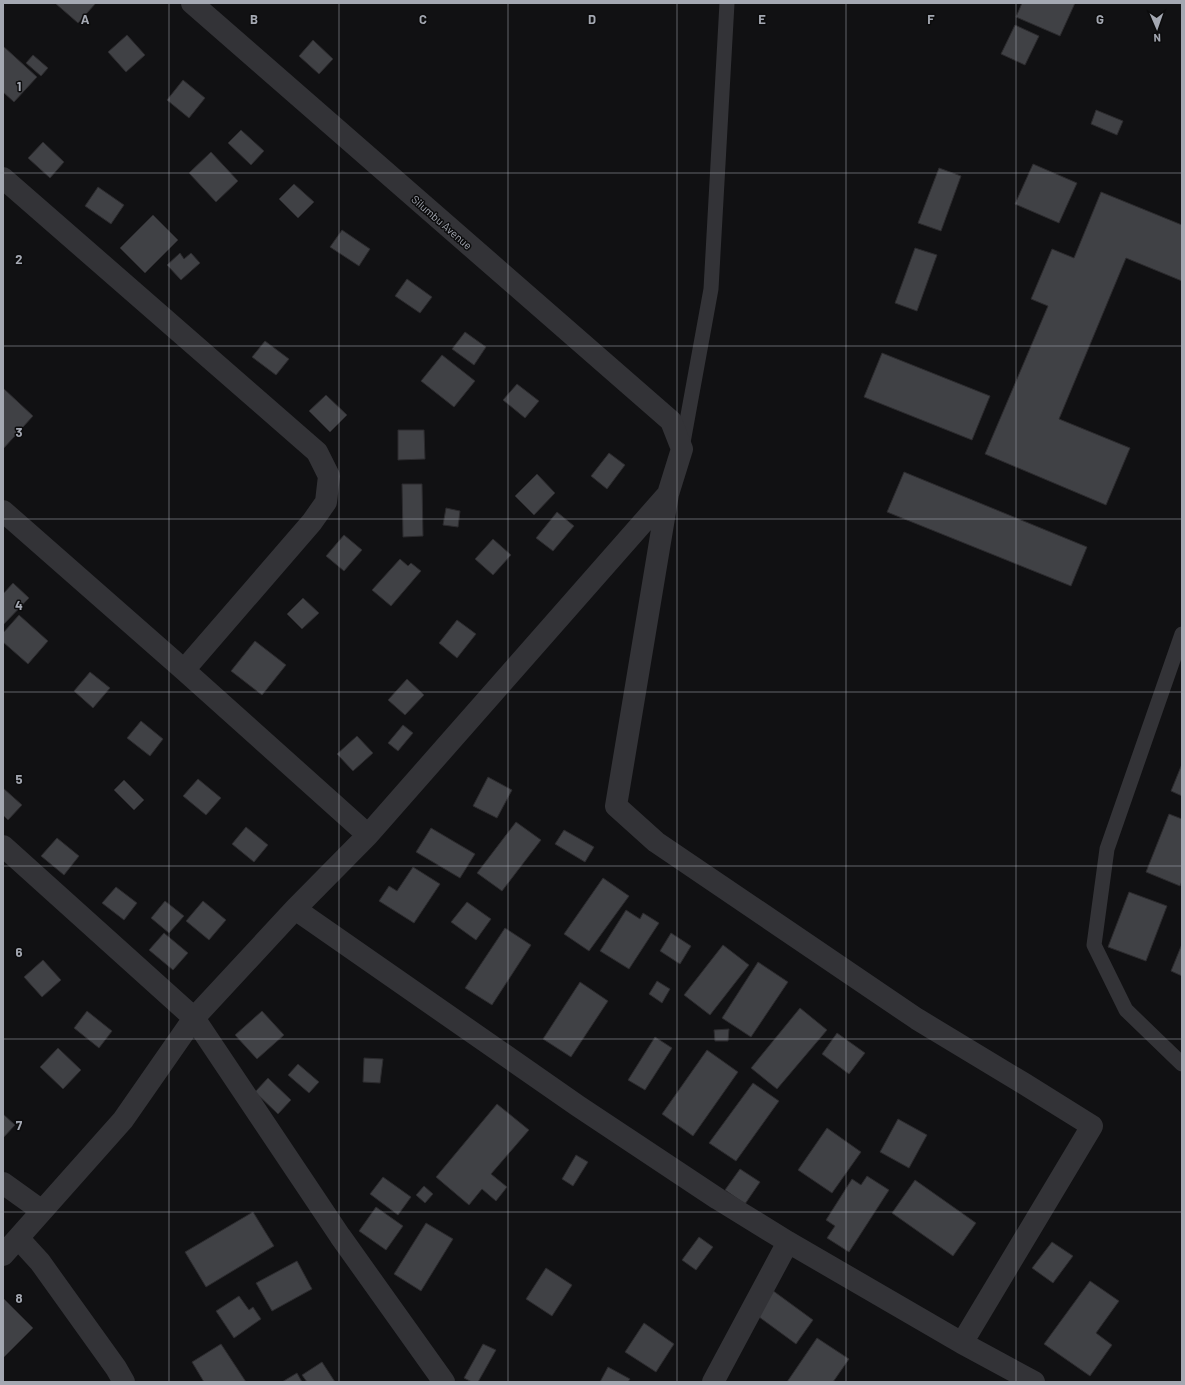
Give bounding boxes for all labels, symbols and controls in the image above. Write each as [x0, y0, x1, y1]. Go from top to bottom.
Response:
north arrow [1137, 8, 1177, 48]
text: A [81, 11, 90, 27]
text: B [250, 11, 258, 27]
text: C [419, 11, 427, 27]
text: D [588, 11, 596, 27]
text: E [758, 11, 766, 27]
text: F [927, 11, 935, 27]
text: G [1096, 11, 1104, 27]
text: N [1153, 32, 1161, 45]
text: 1 [17, 78, 21, 94]
street label: Silumbu Avenue [409, 192, 475, 252]
text: 2 [15, 251, 23, 267]
text: 3 [15, 424, 23, 440]
text: 4 [15, 597, 23, 613]
text: 5 [15, 771, 23, 787]
text: 6 [16, 944, 23, 960]
text: 7 [16, 1117, 23, 1133]
text: 8 [15, 1290, 23, 1306]

